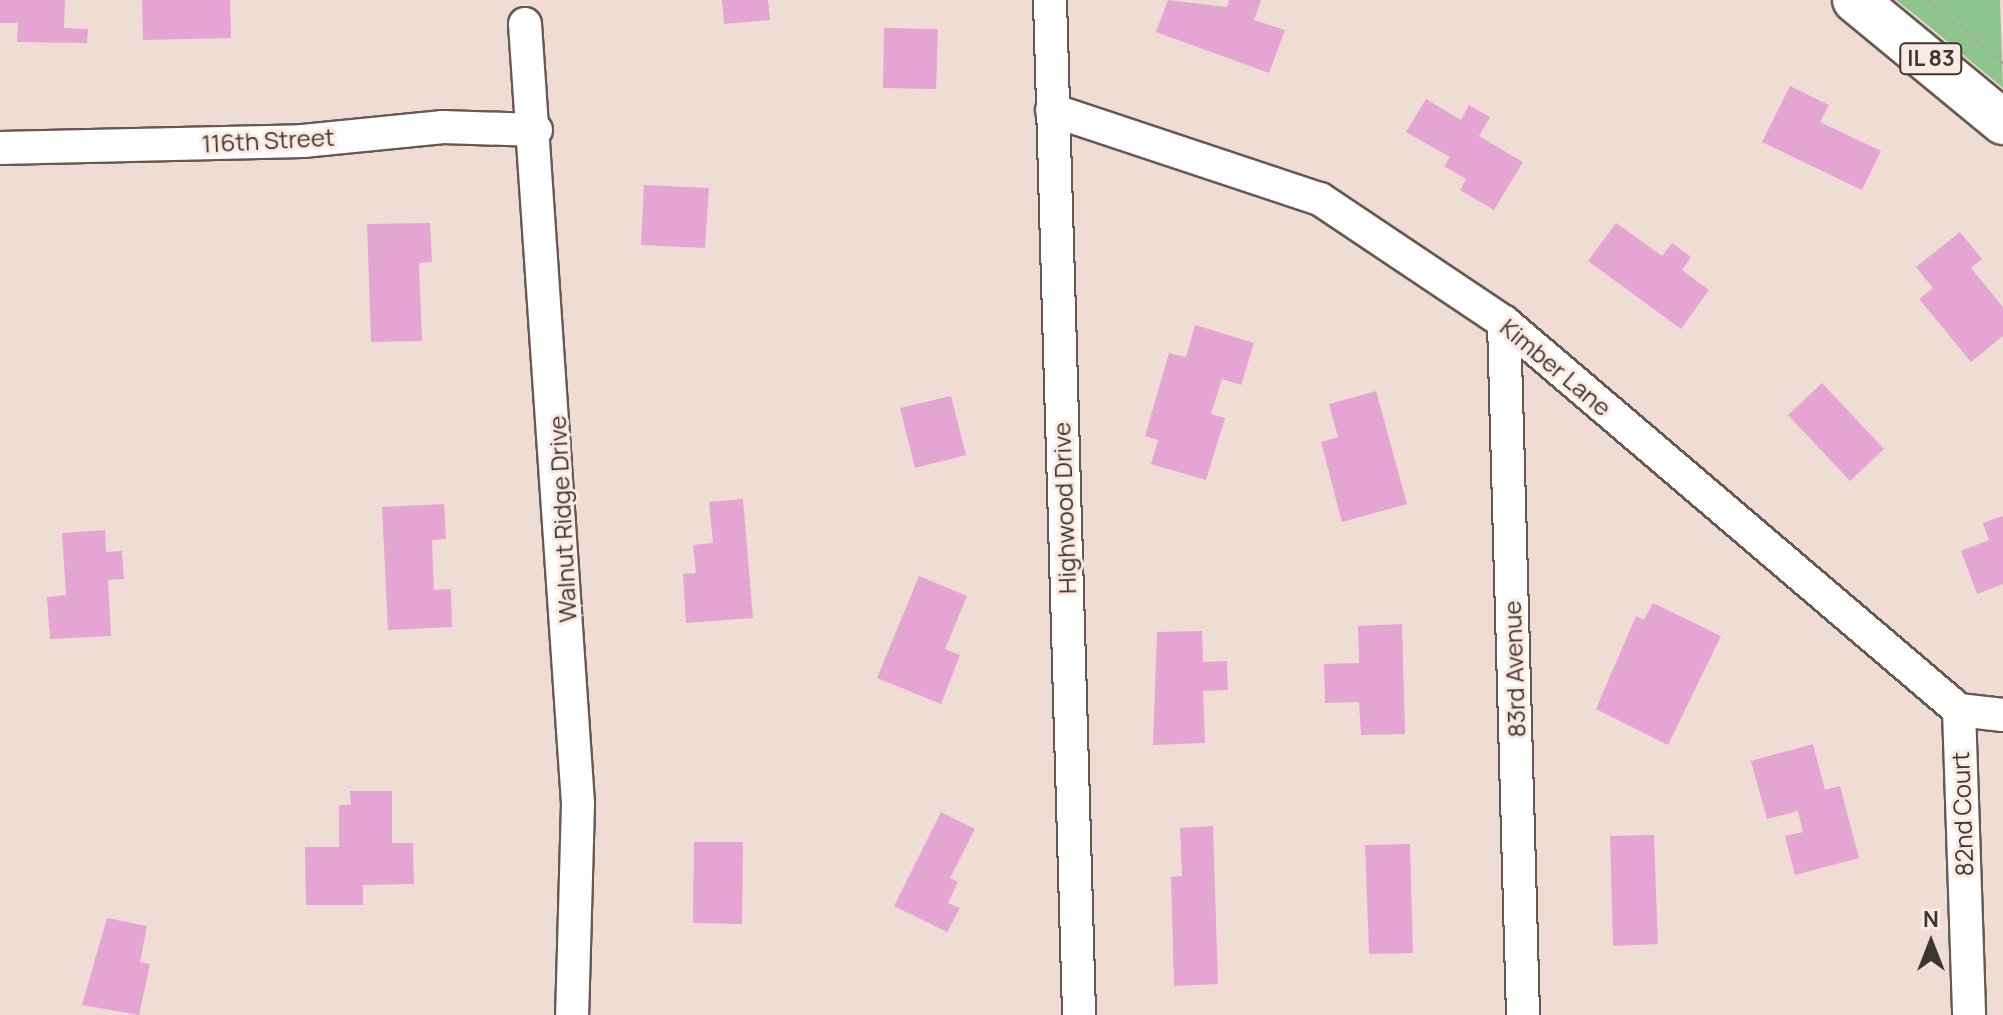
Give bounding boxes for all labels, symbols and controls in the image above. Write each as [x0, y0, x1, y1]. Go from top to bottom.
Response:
road number: IL 83 [1897, 41, 1965, 77]
street label: 116th Street [201, 122, 335, 158]
street label: Kimber Lane [1495, 312, 1617, 422]
street label: Walnut Ridge Drive [542, 415, 582, 623]
street label: Highwood Drive [1047, 422, 1081, 594]
street label: 83rd Avenue [1497, 600, 1531, 738]
street label: 82nd Court [1945, 751, 1979, 877]
north arrow [1891, 903, 1971, 983]
text: N [1923, 904, 1939, 934]

